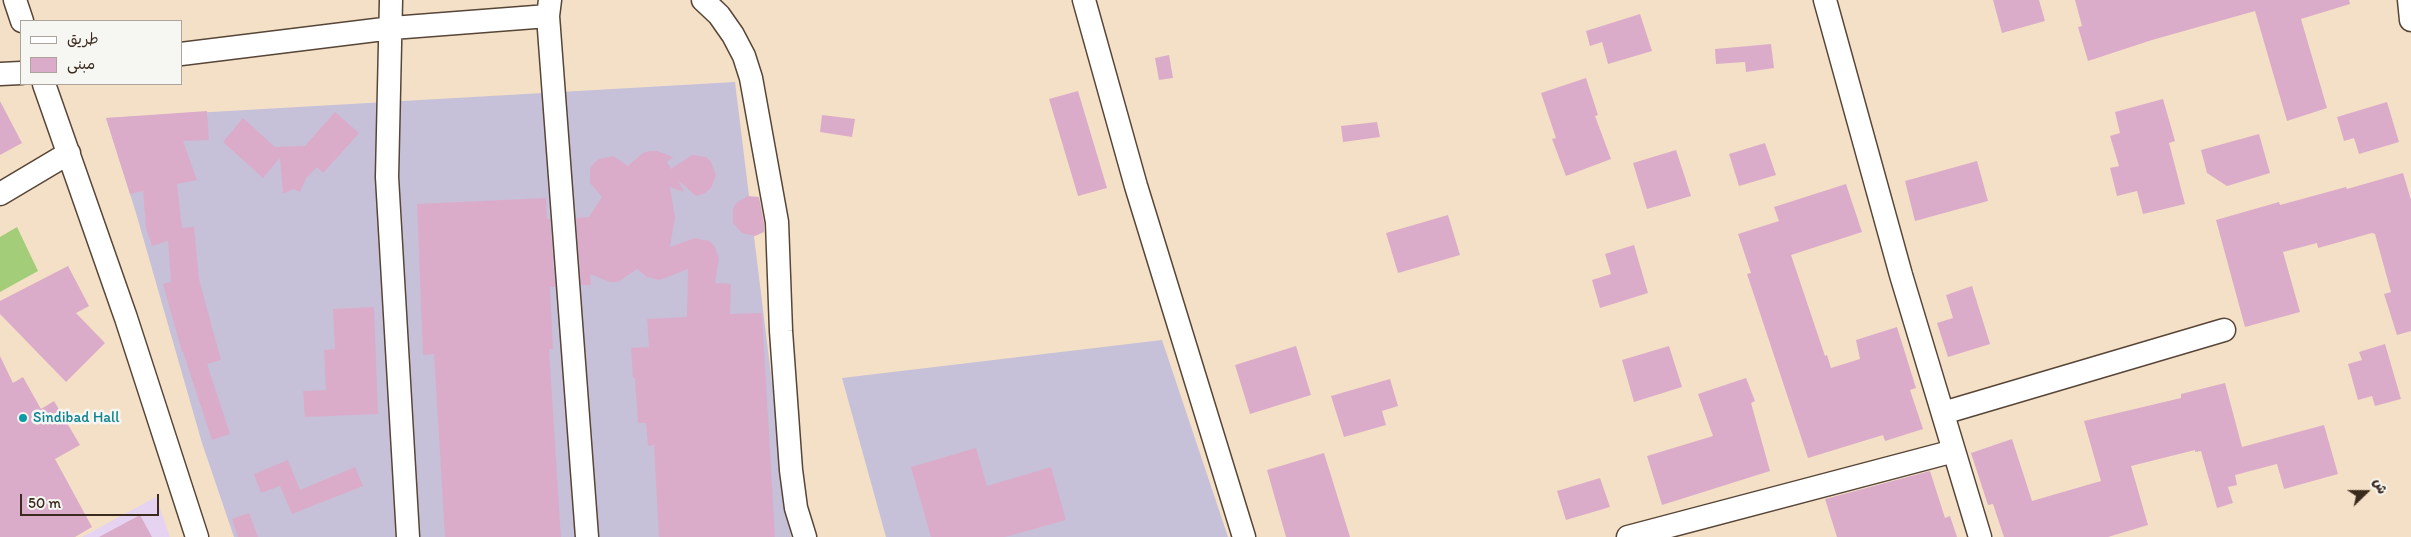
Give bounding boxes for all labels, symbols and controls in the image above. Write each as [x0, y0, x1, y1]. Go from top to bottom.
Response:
legend [20, 20, 182, 85]
text: طريق [67, 30, 99, 48]
text: مبنى [67, 55, 95, 73]
place label: Sindibad Hall [33, 409, 120, 427]
marker: Sindibad Hall [17, 412, 29, 424]
north arrow [2341, 467, 2391, 517]
text: ش [2370, 476, 2391, 497]
scale bar [22, 484, 161, 516]
text: 50 m [28, 494, 61, 512]

